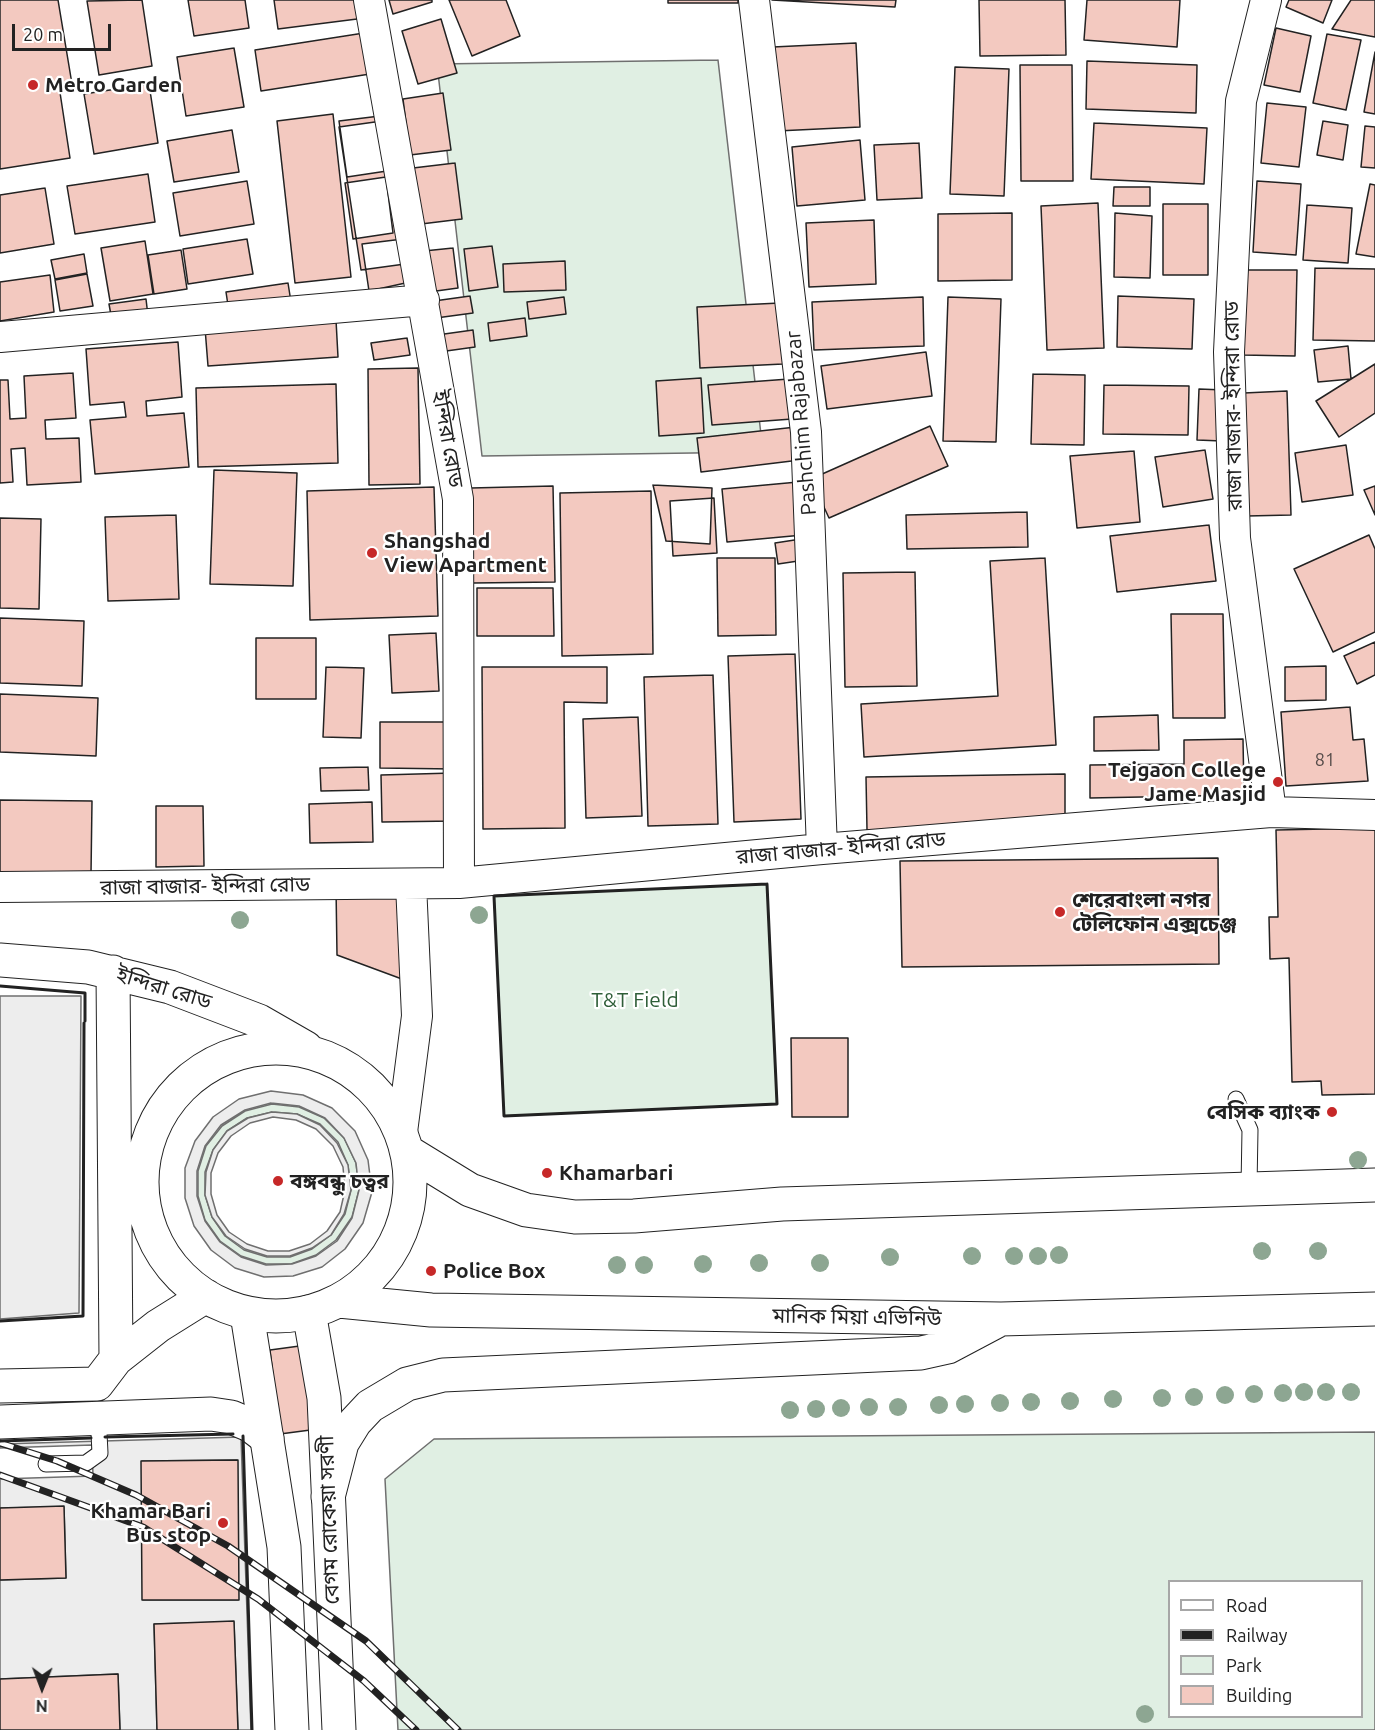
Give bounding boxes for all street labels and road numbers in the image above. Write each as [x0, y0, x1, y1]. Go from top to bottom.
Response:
street label: রাজা বাজার- ইন্দিরা রোড [1219, 301, 1247, 511]
street label: Pashchim Rajabazar [780, 330, 822, 516]
street label: ইন্দিরা রোড [427, 388, 469, 490]
street label: রাজা বাজার- ইন্দিরা রোড [735, 826, 947, 870]
street label: রাজা বাজার- ইন্দিরা রোড [100, 872, 310, 900]
street label: ইন্দিরা রোড [113, 962, 215, 1014]
street label: মানিক মিয়া এভিনিউ [772, 1303, 942, 1331]
street label: বেগম রোকেয়া সরণী [313, 1435, 345, 1605]

